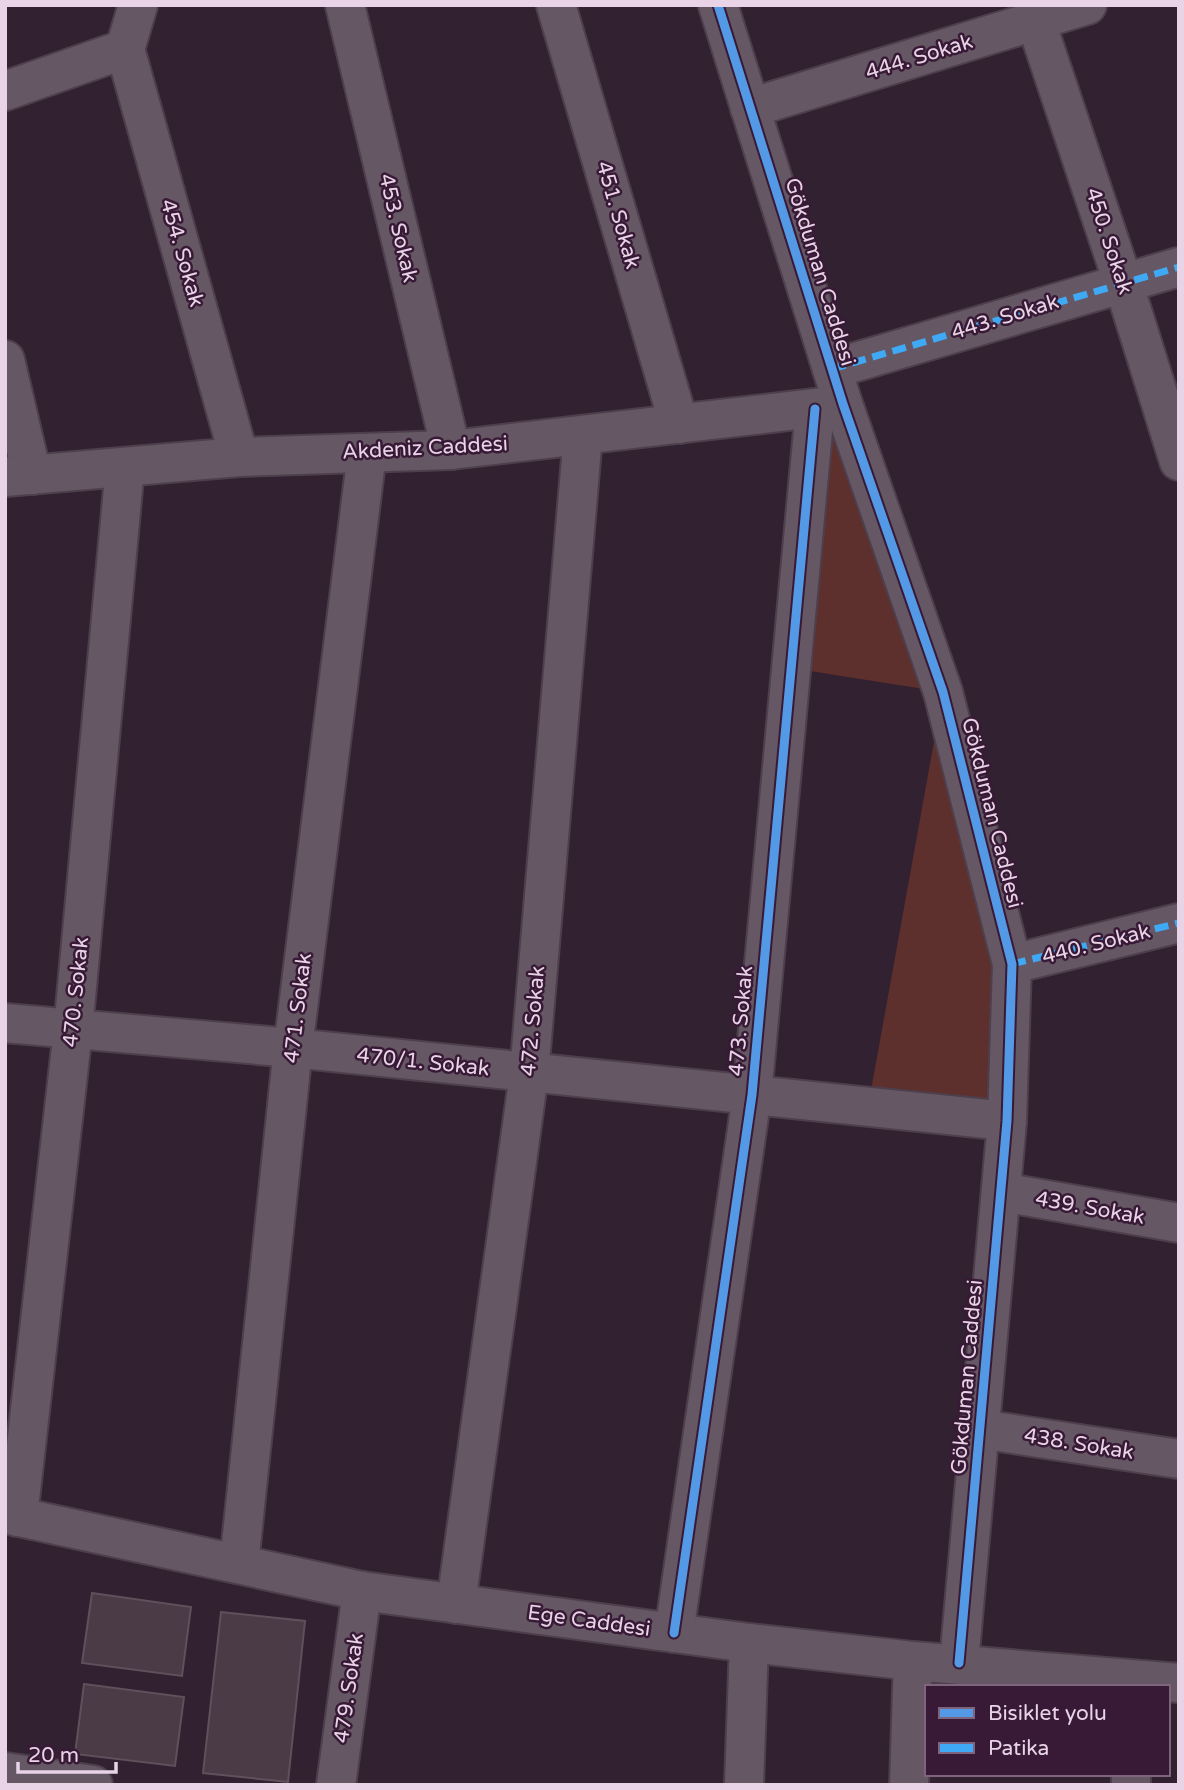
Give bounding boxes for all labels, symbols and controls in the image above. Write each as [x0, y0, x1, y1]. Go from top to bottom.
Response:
street label: 444. Sokak [862, 29, 976, 85]
street label: 451. Sokak [591, 158, 645, 272]
street label: 453. Sokak [373, 171, 423, 285]
street label: Gökduman Caddesi [779, 175, 861, 369]
street label: 450. Sokak [1080, 185, 1138, 297]
street label: 454. Sokak [155, 196, 209, 310]
street label: 443. Sokak [948, 289, 1062, 345]
street label: Akdeniz Caddesi [341, 431, 509, 465]
street label: Gökduman Caddesi [956, 715, 1028, 911]
street label: 440. Sokak [1039, 918, 1153, 970]
street label: 470. Sokak [58, 936, 94, 1048]
street label: 471. Sokak [279, 952, 317, 1064]
street label: 472. Sokak [516, 965, 550, 1077]
street label: 473. Sokak [724, 965, 758, 1077]
street label: 470/1. Sokak [355, 1043, 491, 1081]
street label: 439. Sokak [1033, 1186, 1147, 1230]
street label: Gökduman Caddesi [946, 1279, 988, 1475]
street label: 438. Sokak [1022, 1423, 1136, 1465]
street label: Ege Caddesi [526, 1600, 652, 1642]
street label: 479. Sokak [329, 1631, 369, 1745]
legend [925, 1685, 1170, 1776]
text: Bisiklet yolu [988, 1701, 1107, 1726]
scale bar [18, 1730, 116, 1774]
text: Patika [988, 1736, 1049, 1761]
text: 20 m [28, 1743, 79, 1768]

